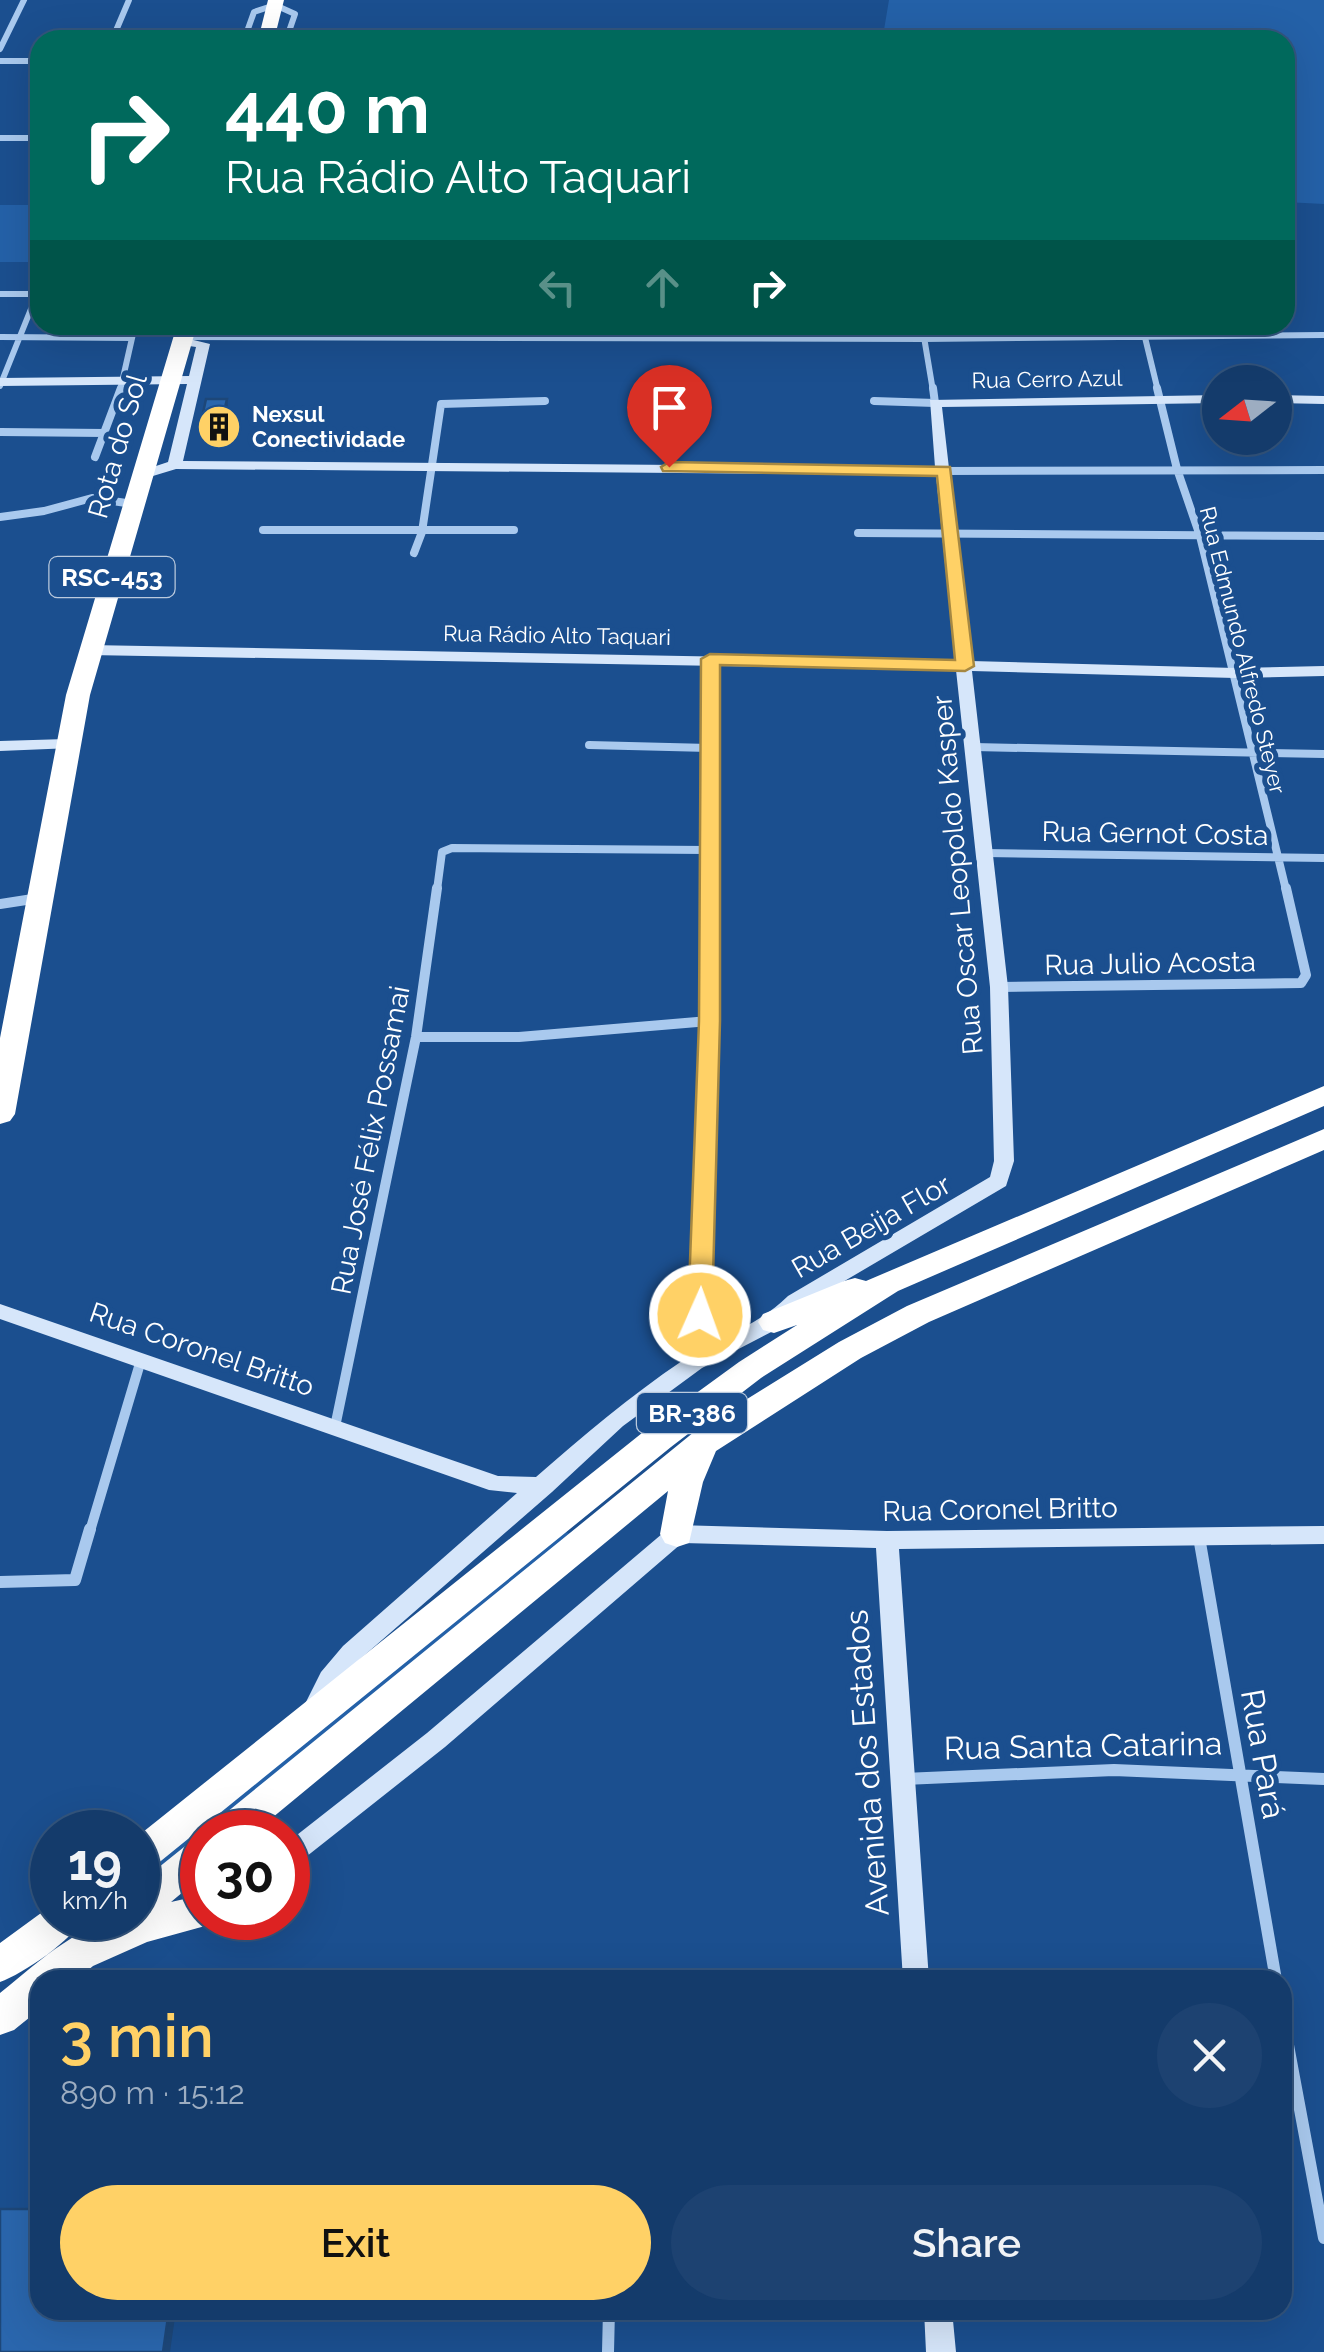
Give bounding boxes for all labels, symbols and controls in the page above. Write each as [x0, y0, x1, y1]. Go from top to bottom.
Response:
text: 440 m [225, 67, 430, 149]
icon: right [60, 70, 190, 200]
text: Rua Rádio Alto Taquari [225, 151, 691, 204]
icon: left [530, 260, 585, 315]
icon: ahead [635, 260, 690, 315]
icon: right [740, 260, 795, 315]
pin [627, 365, 712, 468]
street label: Rua Cerro Azul [971, 365, 1123, 393]
north arrow [1202, 365, 1292, 455]
map controls [1202, 365, 1292, 455]
street label: Rota do Sol [81, 370, 154, 522]
icon: arrive [642, 380, 697, 435]
place label: Nexsul Conectividade [252, 401, 405, 452]
building icon: Nexsul Conectividade [196, 404, 242, 450]
street label: Rua Edmundo Alfredo Steyer [1195, 504, 1291, 797]
road number: RSC-453 [49, 557, 174, 597]
street label: Rua Rádio Alto Taquari [443, 620, 671, 650]
street label: Rua Oscar Leopoldo Kasper [925, 694, 990, 1056]
street label: Rua Gernot Costa [1041, 815, 1269, 852]
street label: Rua Julio Acosta [1044, 945, 1256, 982]
street label: Rua José Félix Possamai [324, 983, 417, 1297]
street label: Rua Beija Flor [786, 1168, 957, 1285]
position arrow [648, 1263, 752, 1367]
street label: Rua Coronel Britto [85, 1296, 319, 1403]
road number: BR-386 [637, 1393, 747, 1433]
street label: Rua Coronel Britto [882, 1491, 1118, 1528]
street label: Avenida dos Estados [837, 1609, 896, 1917]
street label: Rua Pará [1234, 1686, 1293, 1822]
street label: Rua Santa Catarina [943, 1725, 1223, 1766]
speed limit sign: 30 [180, 1810, 310, 1940]
text: 19 [68, 1833, 122, 1892]
text: km/h [62, 1885, 128, 1915]
text: 3 min [60, 2001, 214, 2071]
button: close [1157, 2003, 1262, 2108]
text: 890 m · 15:12 [60, 2074, 245, 2111]
button: Exit [60, 2185, 651, 2300]
button: Share [671, 2185, 1262, 2300]

